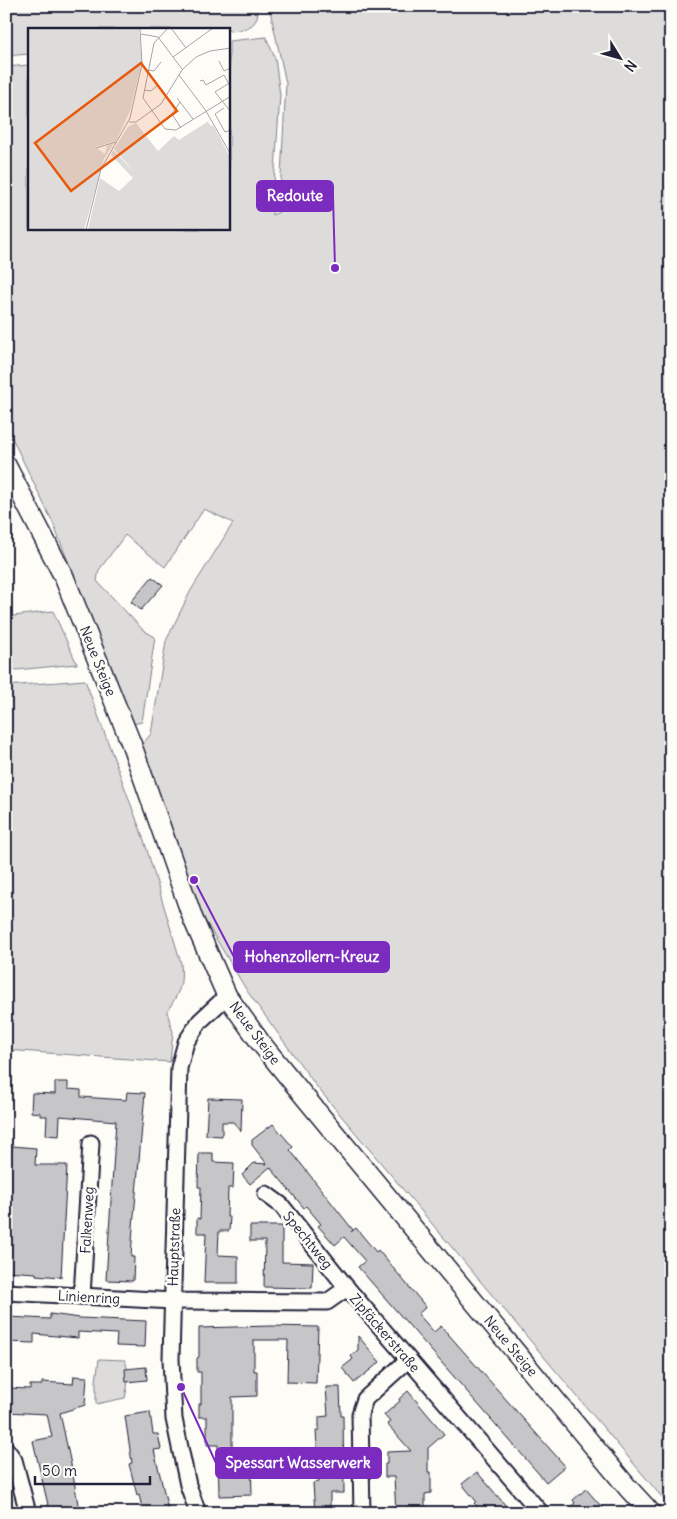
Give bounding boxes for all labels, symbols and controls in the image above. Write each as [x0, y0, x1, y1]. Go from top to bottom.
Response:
inset map [28, 28, 230, 230]
north arrow [594, 32, 644, 82]
text: N [620, 57, 640, 75]
callout: Redoute [257, 181, 333, 211]
text: Redoute [267, 186, 323, 205]
street label: Neue Steige [76, 623, 120, 699]
callout: Hohenzollern-Kreuz [234, 942, 389, 972]
text: Hohenzollern-Kreuz [245, 947, 379, 966]
street label: Neue Steige [225, 998, 285, 1068]
street label: Falkenweg [76, 1186, 98, 1254]
street label: Hauptstraße [164, 1207, 184, 1287]
street label: Spechtweg [279, 1207, 337, 1273]
street label: Linienring [57, 1286, 121, 1308]
street label: Zipfäckerstraße [346, 1290, 424, 1376]
street label: Neue Steige [480, 1312, 542, 1380]
callout: Spessart Wasserwerk [216, 1448, 381, 1478]
text: Spessart Wasserwerk [225, 1453, 371, 1473]
scale bar [35, 1454, 150, 1486]
text: 50 m [42, 1461, 77, 1480]

